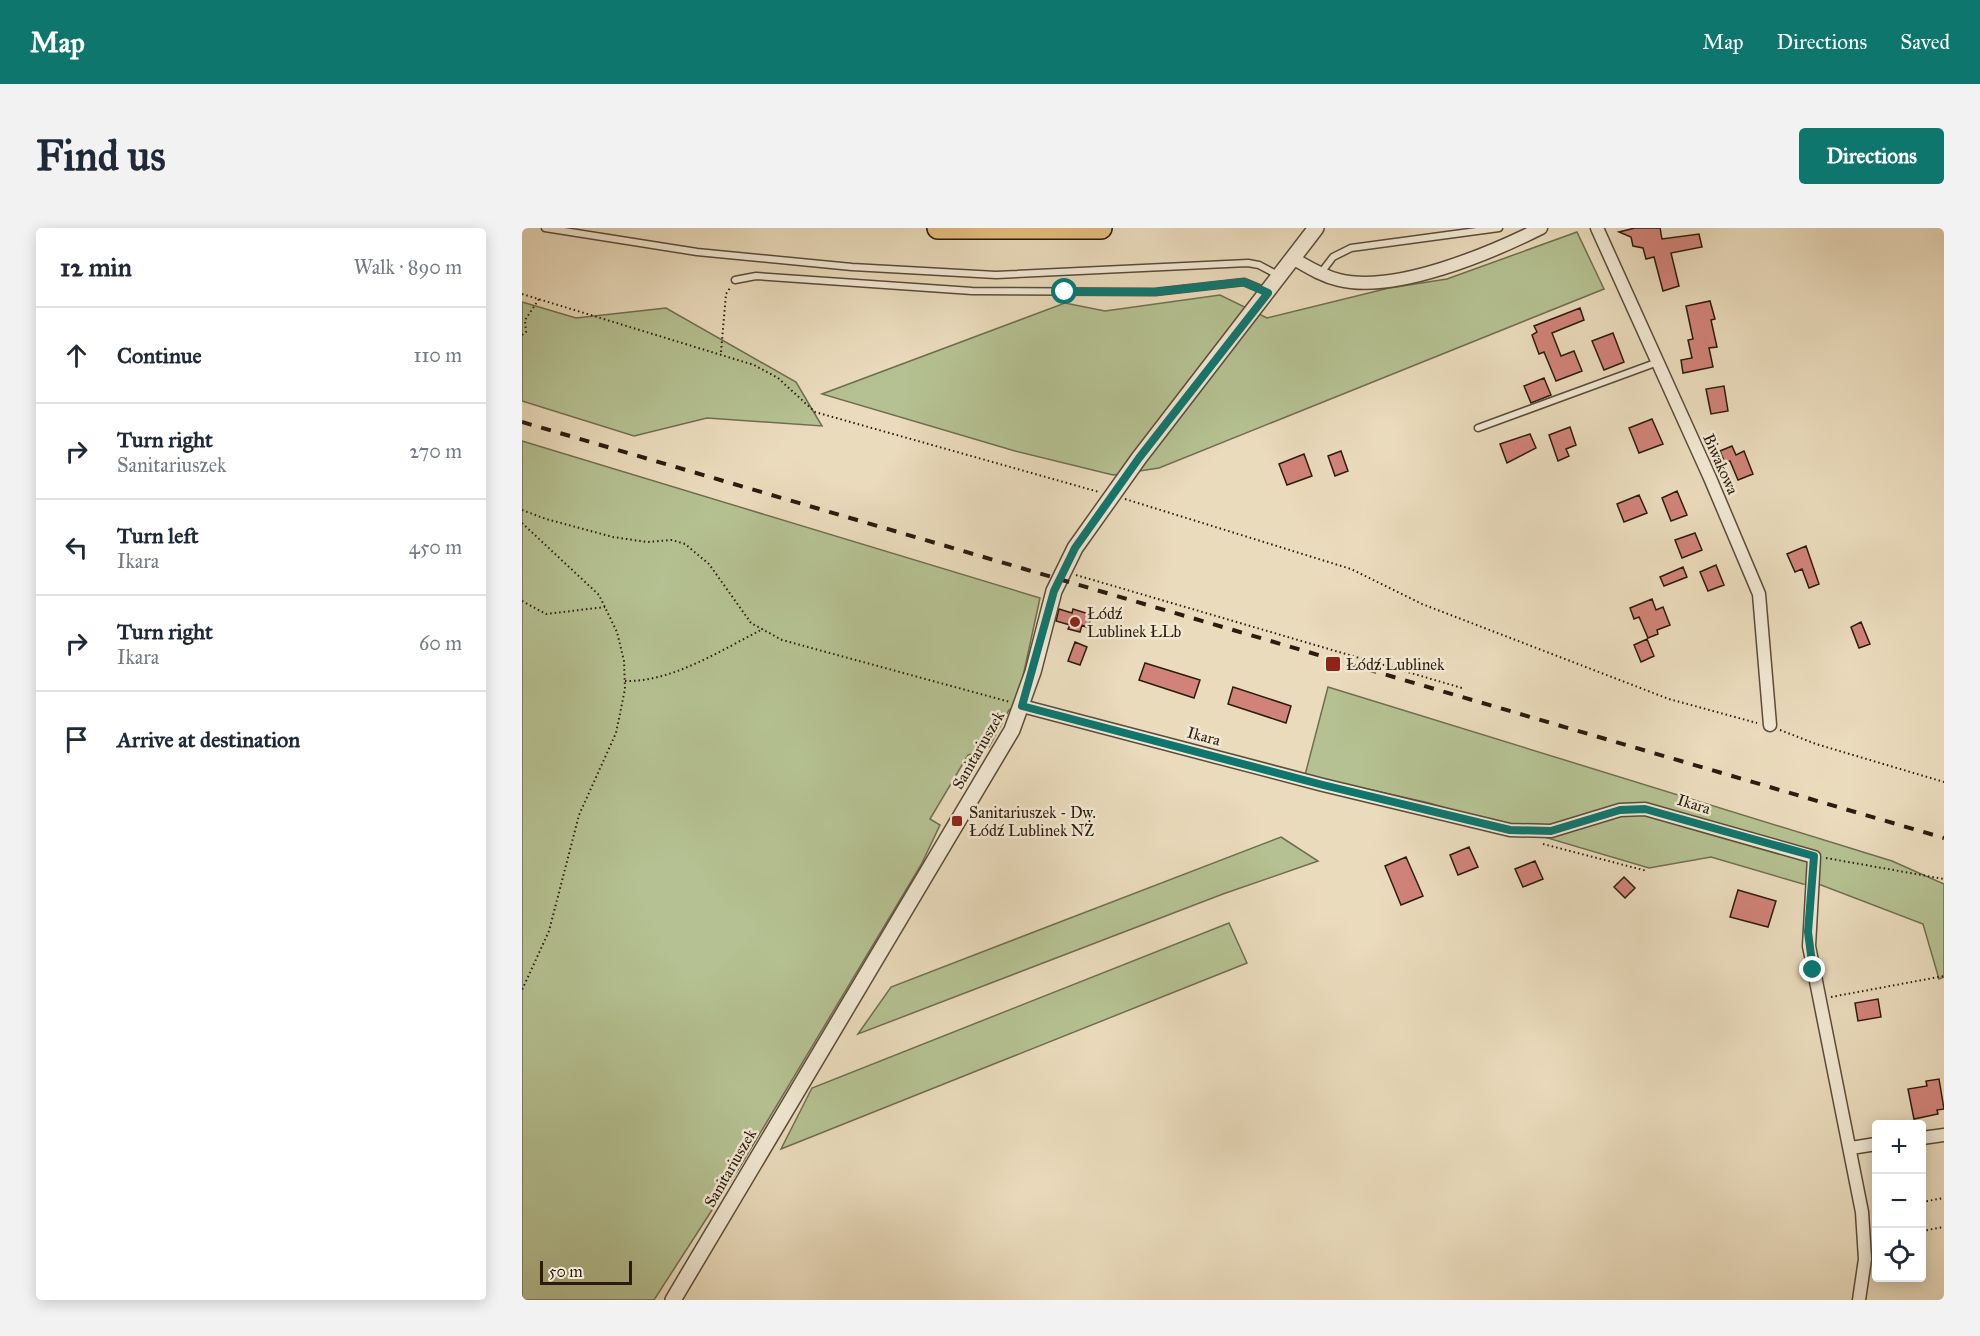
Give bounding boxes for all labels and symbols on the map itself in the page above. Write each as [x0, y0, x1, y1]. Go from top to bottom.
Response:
route start [1051, 278, 1077, 304]
street label: Biwakowa [1699, 431, 1743, 498]
place label: Łódź Lublinek ŁLb [1087, 604, 1182, 641]
marker: Łódź Lublinek ŁLb [1068, 615, 1082, 629]
marker: Łódź Lublinek [1324, 655, 1342, 673]
place label: Łódź Lublinek [1346, 655, 1445, 674]
street label: Sanitariuszek [948, 707, 1008, 793]
street label: Ikara [1185, 722, 1223, 750]
street label: Ikara [1675, 790, 1713, 818]
place label: Sanitariuszek - Dw. Łódź Lublinek NŻ [969, 803, 1096, 840]
marker: Sanitariuszek - Dw. Łódź Lublinek NŻ [950, 814, 964, 828]
route end [1799, 956, 1825, 982]
street label: Sanitariuszek [700, 1125, 760, 1211]
scale bar [540, 1258, 632, 1286]

